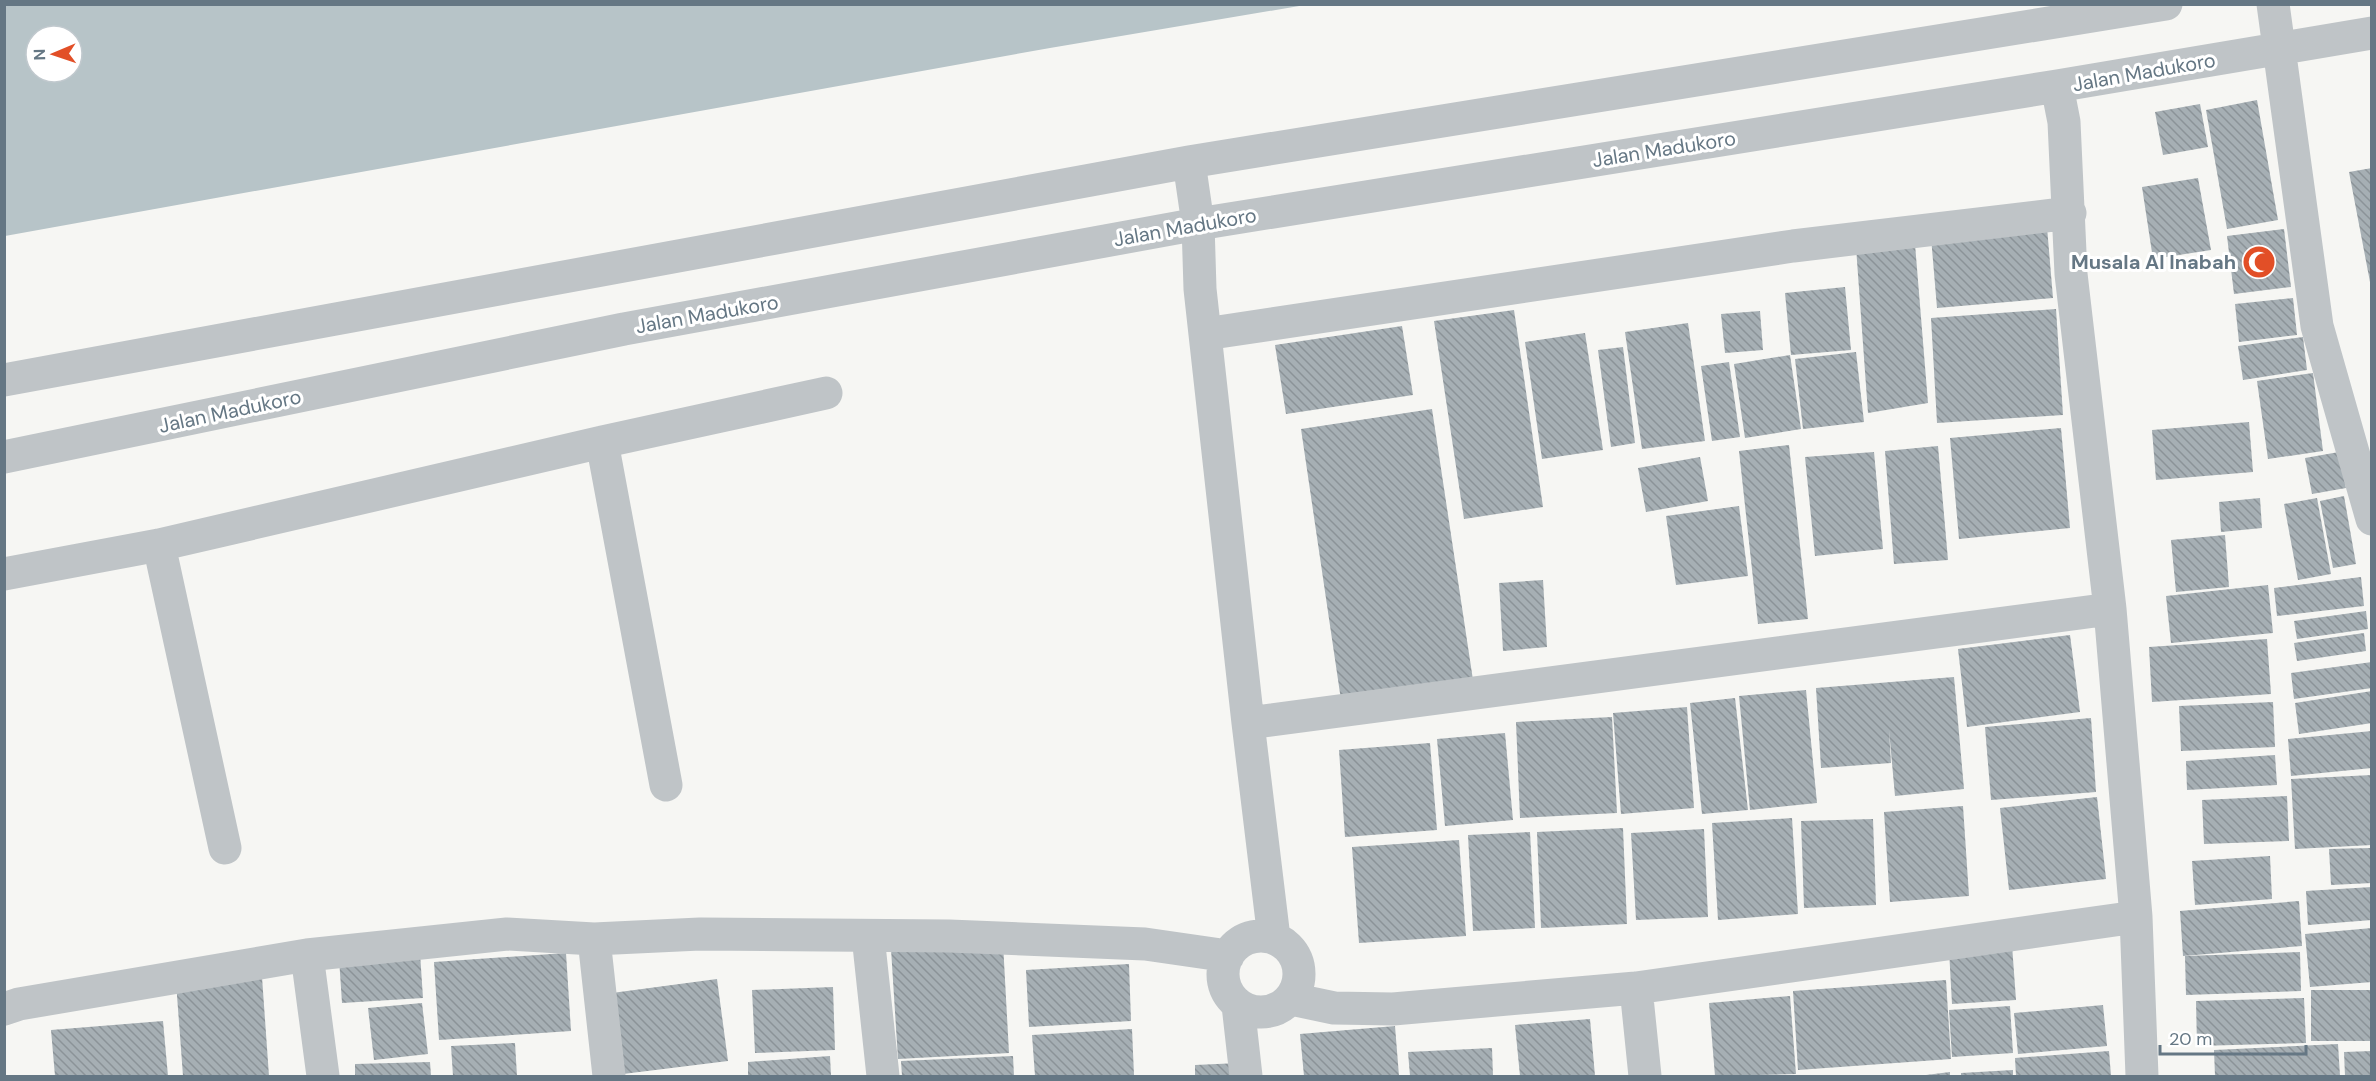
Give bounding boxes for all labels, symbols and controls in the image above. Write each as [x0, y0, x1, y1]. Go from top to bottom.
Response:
north arrow [24, 24, 84, 84]
street label: Jalan Madukoro [2070, 47, 2218, 97]
text: N [29, 48, 50, 61]
street label: Jalan Madukoro [1590, 125, 1738, 173]
street label: Jalan Madukoro [1111, 202, 1259, 252]
mosque icon: Musala Al Inabah [2241, 244, 2277, 280]
place label: Musala Al Inabah [2071, 249, 2236, 275]
street label: Jalan Madukoro [633, 289, 781, 339]
street label: Jalan Madukoro [156, 383, 304, 439]
scale bar [2160, 1018, 2306, 1056]
text: 20 m [2169, 1027, 2212, 1051]

